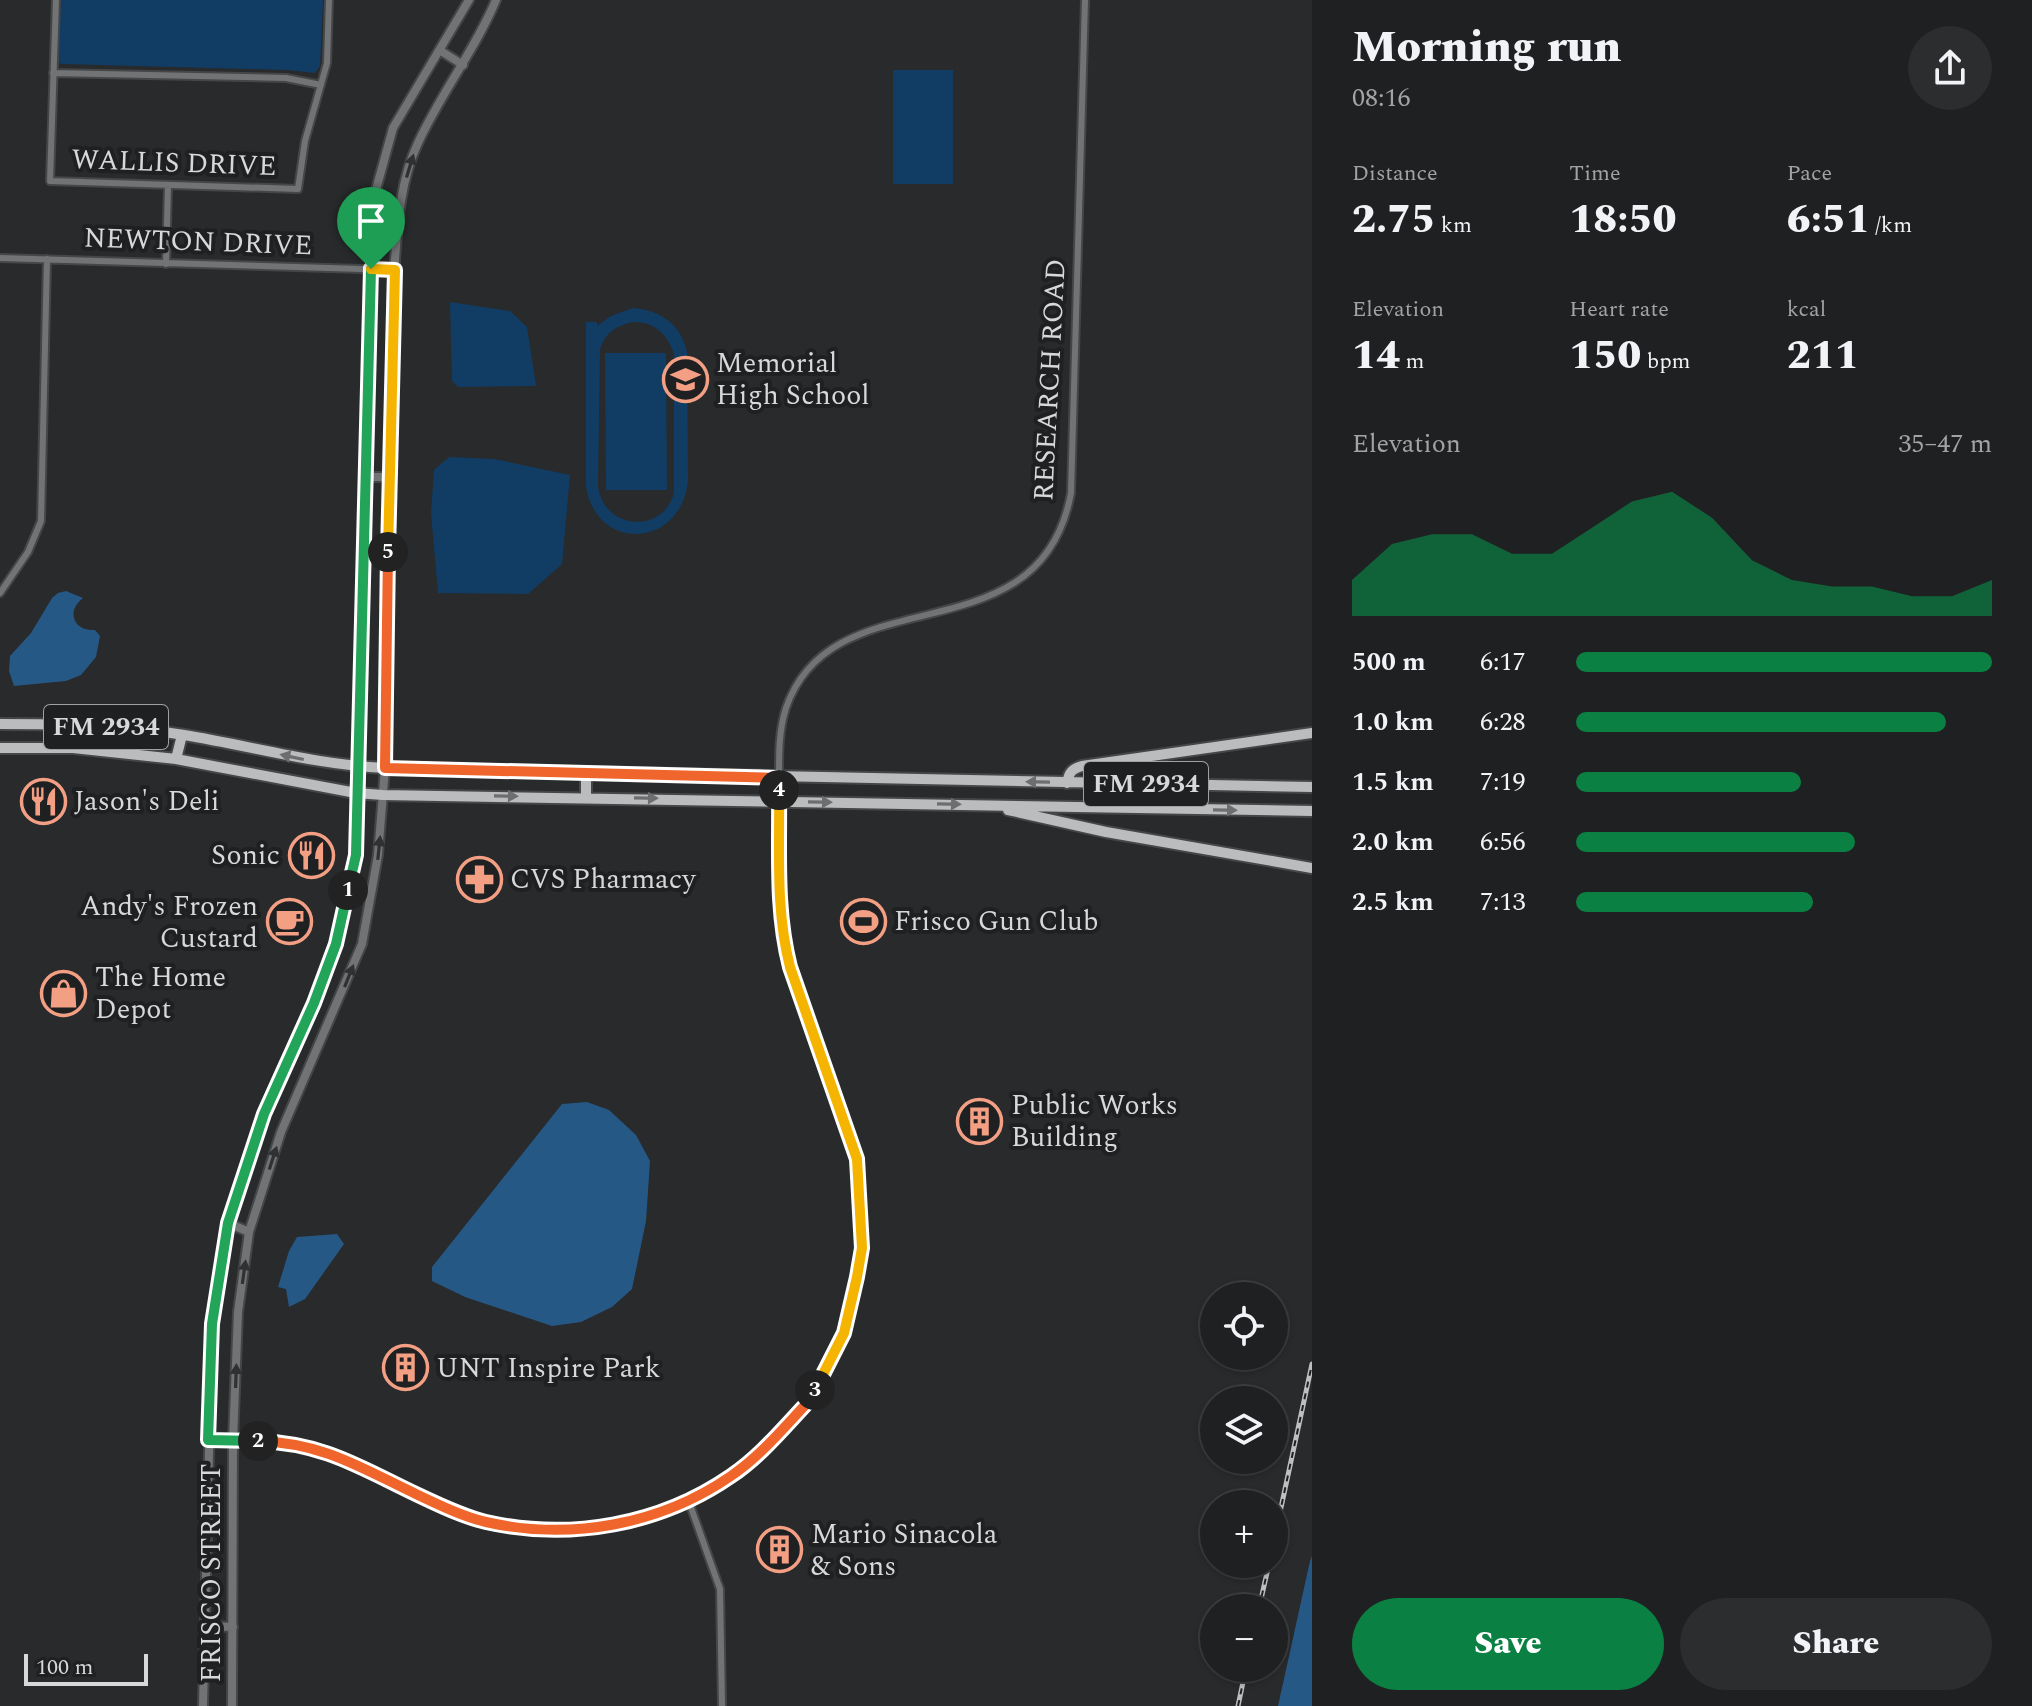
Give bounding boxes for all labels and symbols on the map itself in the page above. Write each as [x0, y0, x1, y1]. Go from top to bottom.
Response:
street label: WALLIS DRIVE [71, 138, 277, 188]
one-way arrow [404, 154, 417, 178]
pin [337, 187, 405, 269]
street label: NEWTON DRIVE [83, 217, 313, 267]
street label: RESEARCH ROAD [1022, 258, 1078, 502]
place label: Memorial High School [716, 342, 870, 417]
school or university icon: Memorial High School [661, 355, 709, 403]
pin: 5 [368, 532, 408, 572]
road number: FM 2934 [44, 705, 168, 749]
one-way arrow [279, 750, 304, 763]
road number: FM 2934 [1084, 762, 1208, 806]
pin: 4 [759, 770, 799, 810]
one-way arrow [1025, 776, 1050, 789]
restaurant icon: Jason's Deli [19, 777, 67, 825]
place label: Jason's Deli [74, 780, 220, 823]
one-way arrow [494, 790, 519, 802]
one-way arrow [634, 792, 659, 805]
one-way arrow [808, 795, 833, 808]
one-way arrow [937, 798, 962, 810]
one-way arrow [1213, 803, 1238, 816]
restaurant icon: Sonic [287, 831, 335, 879]
place label: Sonic [211, 834, 280, 877]
one-way arrow [372, 835, 385, 860]
pharmacy icon: CVS Pharmacy [455, 855, 503, 903]
place label: CVS Pharmacy [510, 858, 697, 901]
pin: 1 [328, 870, 368, 910]
place label: Andy's Frozen Custard [80, 885, 258, 960]
sports icon: Frisco Gun Club [839, 897, 887, 945]
cafe icon: Andy's Frozen Custard [265, 898, 313, 946]
place label: Frisco Gun Club [894, 900, 1098, 943]
place label: The Home Depot [95, 956, 226, 1031]
one-way arrow [343, 964, 356, 988]
shop icon: The Home Depot [40, 969, 88, 1017]
place label: Public Works Building [1011, 1084, 1178, 1159]
building icon: Public Works Building [956, 1097, 1004, 1145]
one-way arrow [267, 1146, 280, 1170]
one-way arrow [238, 1259, 251, 1284]
building icon: UNT Inspire Park [381, 1344, 429, 1392]
place label: UNT Inspire Park [436, 1347, 660, 1390]
one-way arrow [229, 1363, 242, 1388]
pin: 3 [795, 1370, 835, 1410]
pin: 2 [238, 1421, 278, 1461]
street label: FRISCO STREET [190, 1463, 233, 1683]
place label: Mario Sinacola & Sons [811, 1513, 998, 1588]
building icon: Mario Sinacola & Sons [756, 1526, 804, 1574]
scale bar [24, 1650, 148, 1686]

